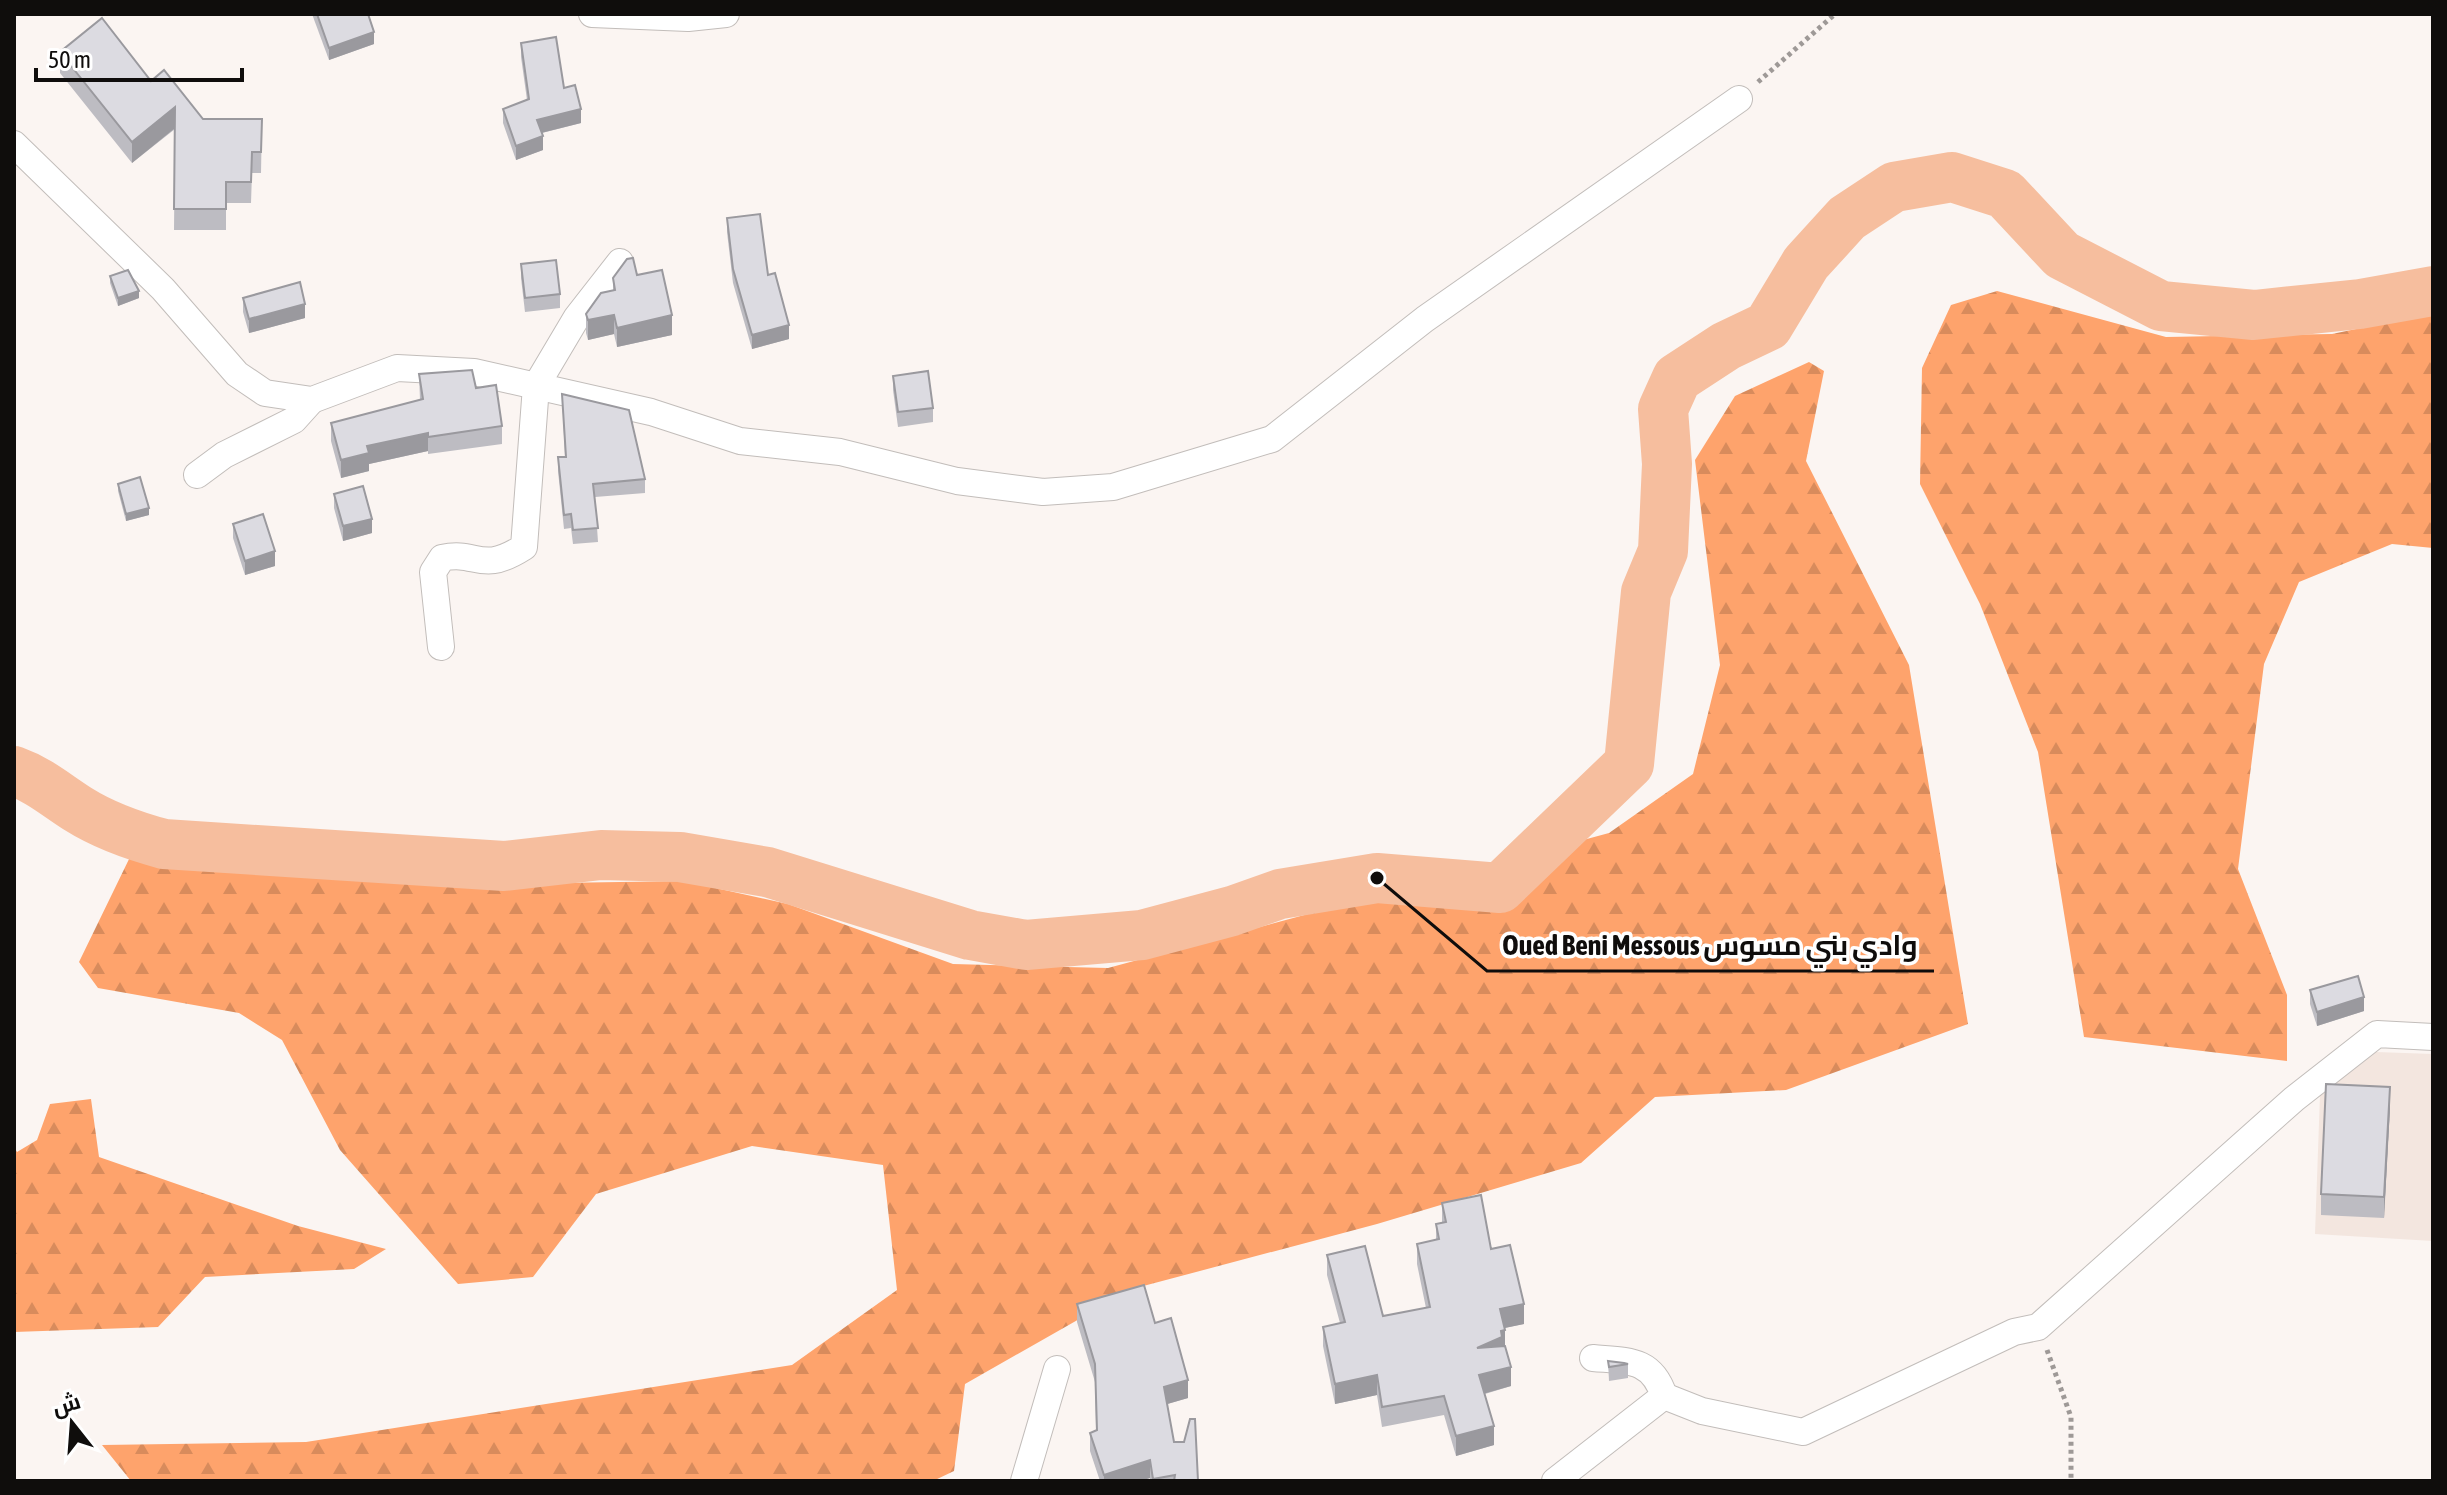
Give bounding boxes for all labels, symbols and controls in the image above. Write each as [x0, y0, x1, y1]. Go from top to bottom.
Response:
scale bar [36, 32, 242, 82]
text: 50 m [48, 46, 91, 73]
callout: Oued Beni Messous وادي بني مسوس [1487, 919, 1934, 971]
text: Oued Beni Messous وادي بني مسوس [1502, 929, 1918, 968]
north arrow [32, 1383, 112, 1463]
text: ش [49, 1387, 84, 1421]

